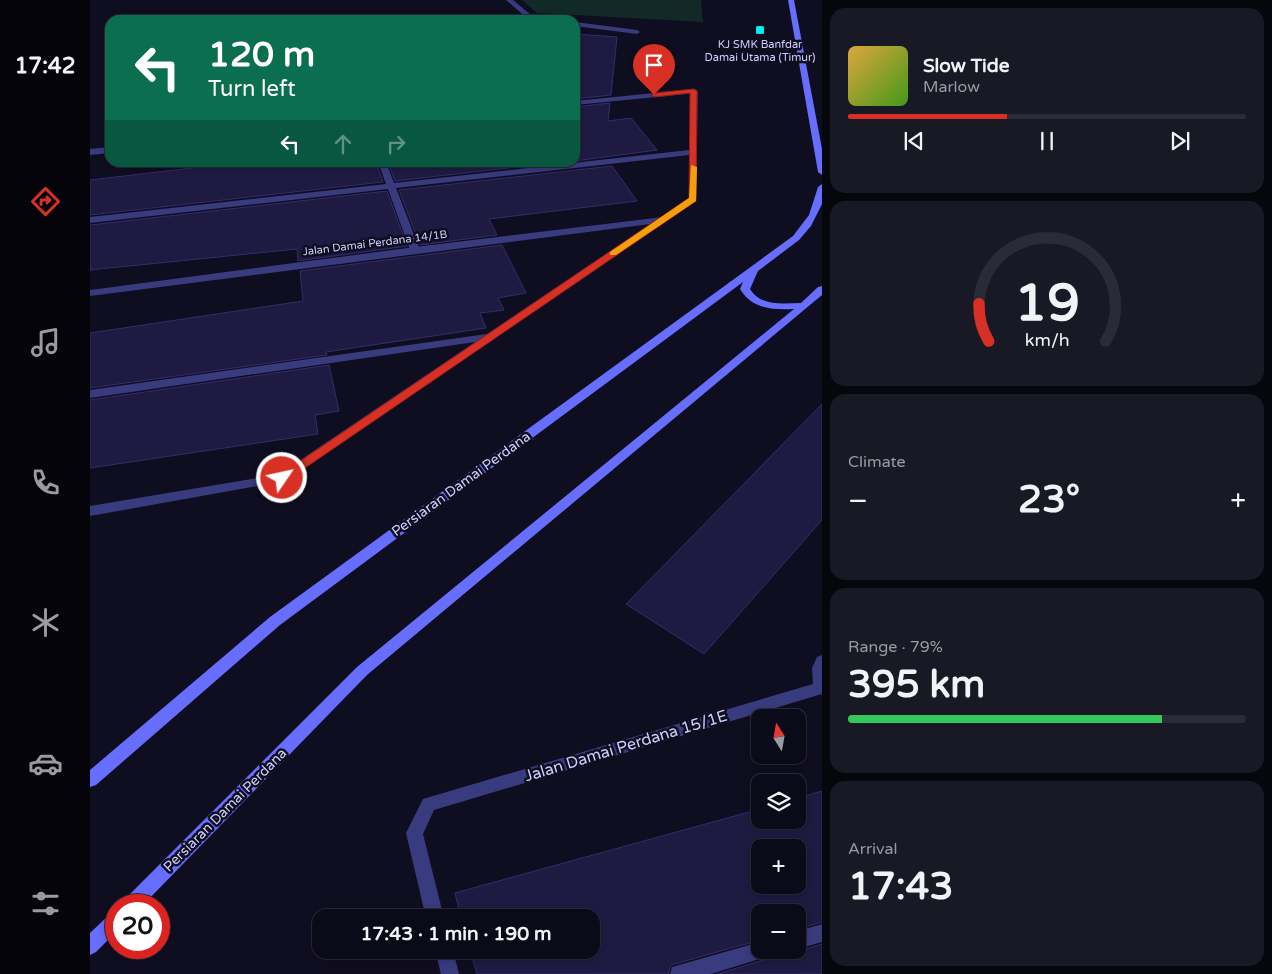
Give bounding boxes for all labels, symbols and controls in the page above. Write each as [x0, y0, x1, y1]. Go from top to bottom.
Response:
marker: KJ SMK Banfdar Damai Utama (Timur) [754, 24, 766, 36]
text: 120 m [208, 34, 315, 76]
icon: left [125, 35, 190, 100]
place label: KJ SMK Banfdar Damai Utama (Timur) [705, 38, 815, 64]
pin [633, 44, 675, 95]
icon: arrive [640, 51, 668, 79]
text: 17:42 [15, 53, 75, 79]
text: Slow Tide [923, 55, 1010, 77]
text: Turn left [208, 76, 296, 102]
text: Marlow [923, 77, 980, 97]
icon: previous [900, 127, 928, 155]
icon: pause [1033, 127, 1061, 155]
icon: next [1166, 127, 1194, 155]
icon: left [276, 130, 304, 158]
icon: ahead [329, 130, 357, 158]
icon: right [382, 130, 410, 158]
icon: directions [28, 184, 63, 219]
street label: Jalan Damai Perdana 14/1B [302, 228, 448, 258]
text: 19 [1014, 272, 1080, 335]
icon: music [28, 325, 63, 360]
text: km/h [1025, 330, 1069, 351]
street label: Persiaran Damai Perdana [388, 428, 534, 540]
position arrow [255, 451, 307, 503]
text: Climate [848, 452, 906, 472]
icon: phone [28, 465, 63, 500]
text: 23° [1018, 477, 1080, 523]
text: − [848, 484, 868, 518]
text: + [1230, 484, 1246, 518]
icon: climate [28, 605, 63, 640]
text: Range · 79% [848, 637, 943, 657]
text: 395 km [848, 662, 985, 708]
street label: Jalan Damai Perdana 15/1E [522, 706, 730, 786]
north arrow [751, 709, 806, 764]
map controls [751, 709, 806, 959]
street label: Persiaran Damai Perdana [160, 745, 290, 875]
icon: car [28, 746, 63, 781]
button: layers [751, 774, 806, 829]
button: + [751, 839, 806, 894]
text: Arrival [848, 839, 897, 859]
text: 17:43 [848, 864, 953, 910]
icon: filters [28, 886, 63, 921]
speed limit sign: 20 [105, 894, 170, 959]
button: − [751, 904, 806, 959]
text: 17:43 · 1 min · 190 m [360, 923, 552, 945]

